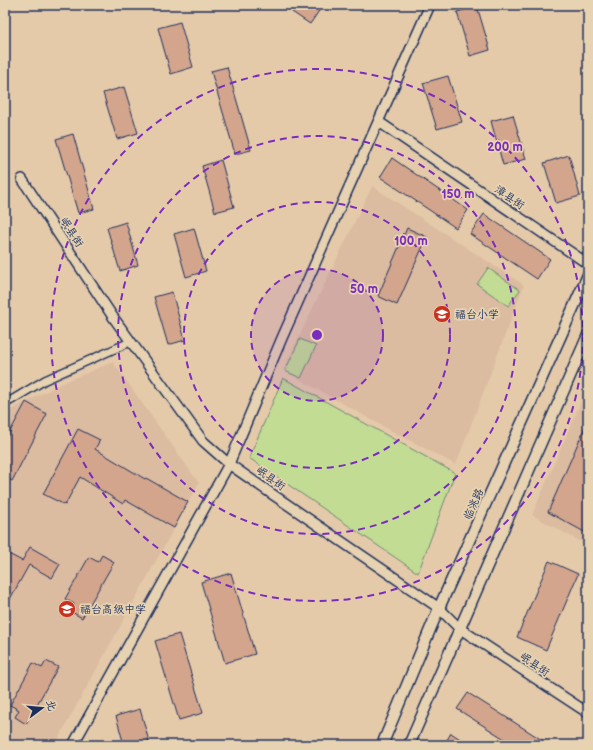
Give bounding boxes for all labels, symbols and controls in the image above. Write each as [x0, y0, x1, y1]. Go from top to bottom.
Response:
text: 200 m [487, 140, 523, 155]
street label: 漳县街 [492, 183, 528, 213]
text: 150 m [442, 187, 474, 202]
street label: 岷县街 [57, 215, 87, 250]
text: 100 m [394, 234, 428, 249]
text: 50 m [350, 282, 378, 297]
school or university icon: 福台小学 [432, 304, 452, 324]
place label: 福台小学 [455, 308, 499, 321]
centre of rings [310, 328, 324, 342]
street label: 岷县街 [253, 464, 289, 494]
street label: 临洮路 [461, 486, 486, 522]
school or university icon: 福台高级中学 [57, 599, 77, 619]
place label: 福台高级中学 [80, 603, 146, 616]
street label: 岷县街 [517, 650, 553, 680]
north arrow [22, 688, 62, 728]
text: 北 [43, 698, 59, 712]

